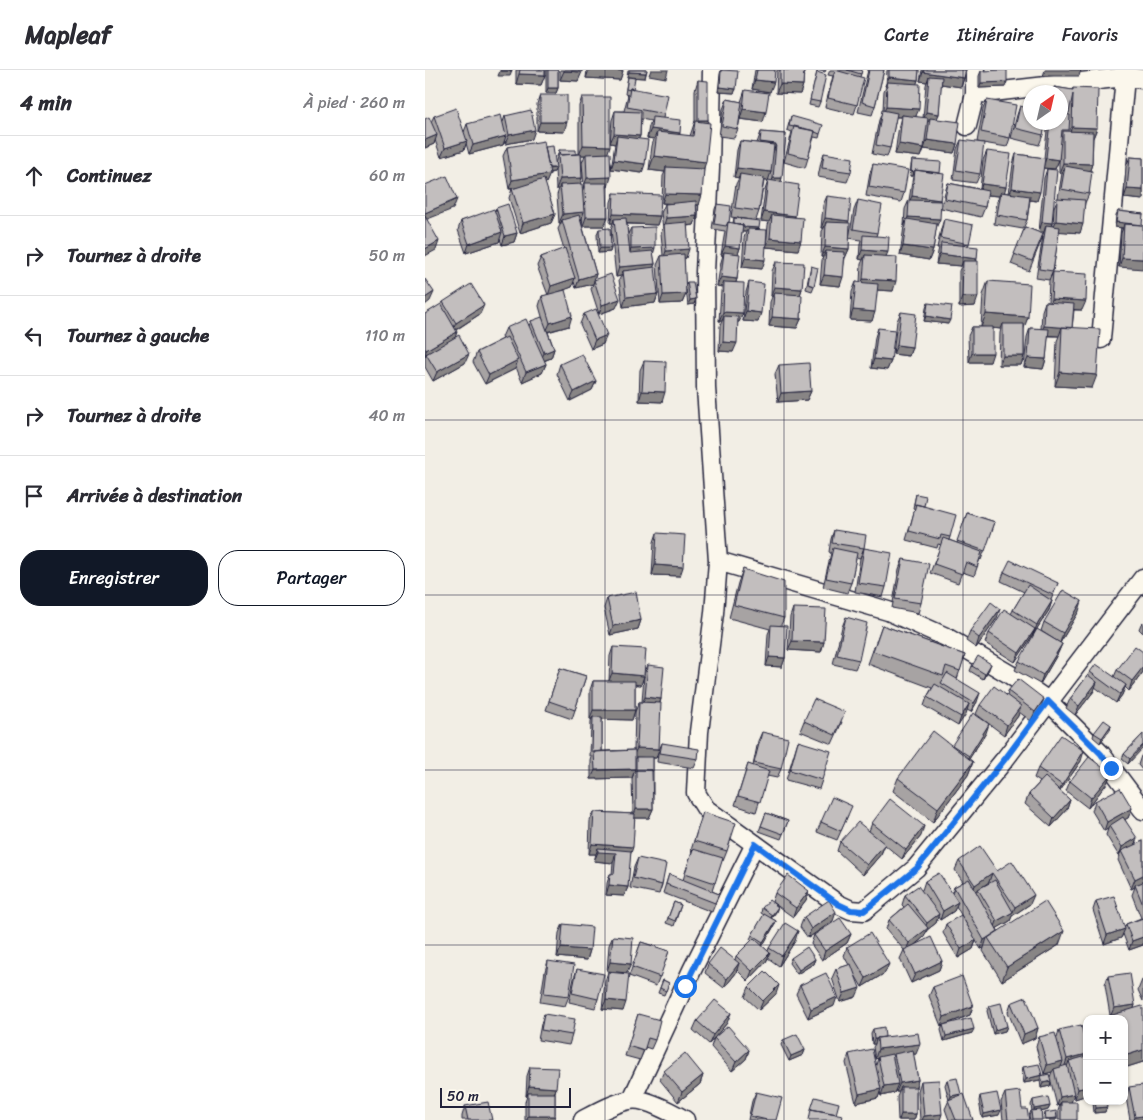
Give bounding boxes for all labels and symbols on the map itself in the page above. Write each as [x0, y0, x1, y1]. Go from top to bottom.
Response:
north arrow [1023, 85, 1068, 130]
route end [1100, 757, 1123, 780]
route start [674, 975, 697, 998]
scale bar [440, 1085, 571, 1108]

